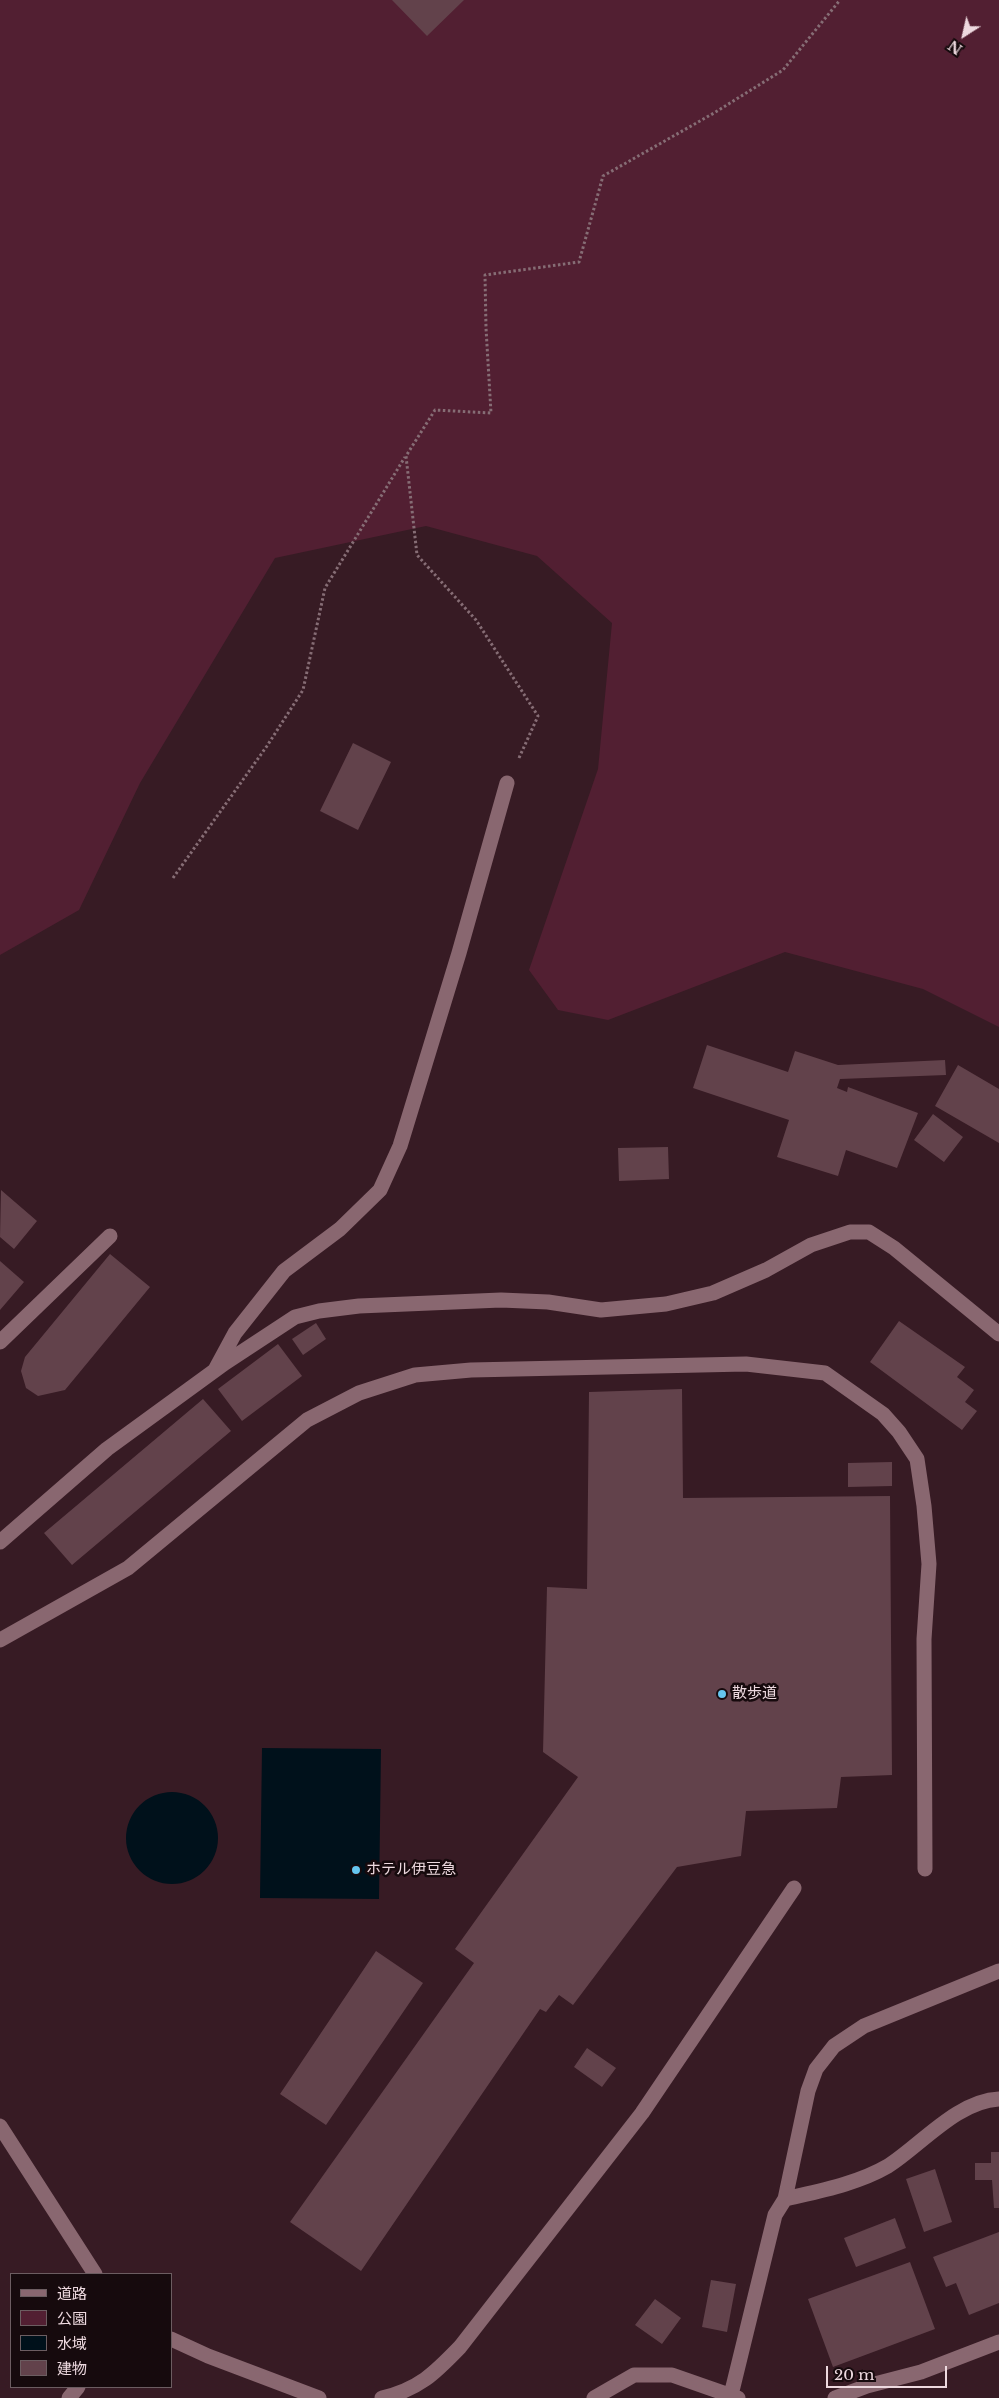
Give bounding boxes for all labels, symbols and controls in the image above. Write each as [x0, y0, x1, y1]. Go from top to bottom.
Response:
north arrow [939, 10, 989, 60]
text: N [945, 36, 966, 58]
place label: 散歩道 [732, 1685, 777, 1703]
marker: 散歩道 [716, 1688, 728, 1700]
place label: ホテル伊豆急 [366, 1861, 456, 1879]
marker: ホテル伊豆急 [350, 1864, 362, 1876]
legend [10, 2273, 172, 2388]
text: 道路 [57, 2284, 87, 2303]
text: 公園 [57, 2309, 87, 2328]
text: 水域 [57, 2334, 87, 2353]
scale bar [829, 2356, 950, 2388]
text: 建物 [57, 2359, 87, 2378]
text: 20 m [834, 2365, 874, 2384]

